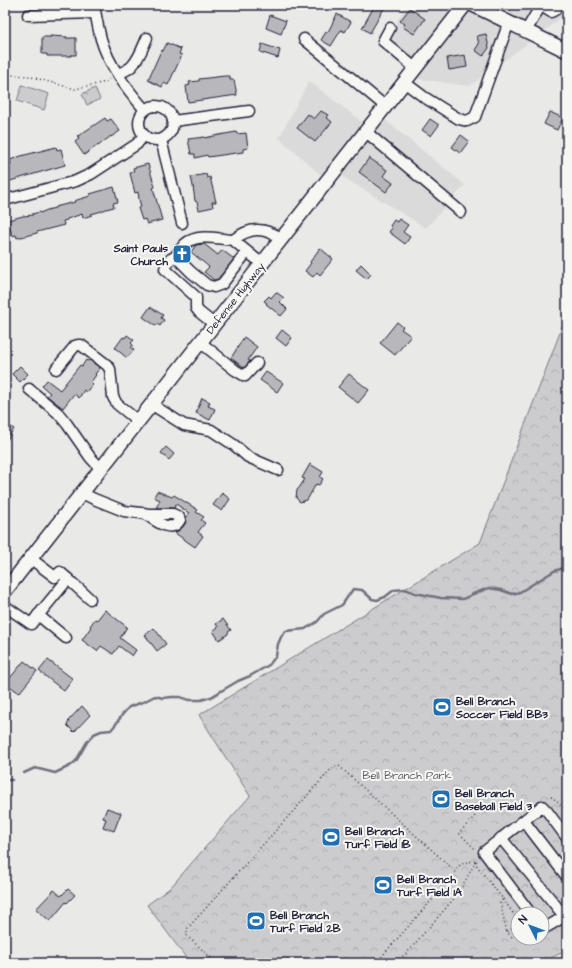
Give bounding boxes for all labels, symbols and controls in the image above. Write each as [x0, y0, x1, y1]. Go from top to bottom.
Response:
place label: Saint Pauls Church [113, 241, 169, 269]
church icon: Saint Pauls Church [171, 243, 193, 265]
street label: Defense Highway [203, 259, 269, 338]
place label: Bell Branch Soccer Field BB3 [455, 694, 548, 722]
sports icon: Bell Branch Soccer Field BB3 [431, 696, 453, 718]
park label: Bell Branch Park [363, 768, 452, 783]
place label: Bell Branch Baseball Field 3 [455, 786, 533, 814]
sports icon: Bell Branch Baseball Field 3 [430, 788, 452, 810]
place label: Bell Branch Turf Field 1B [344, 824, 411, 852]
sports icon: Bell Branch Turf Field 1B [320, 826, 342, 848]
place label: Bell Branch Turf Field 1A [396, 872, 463, 900]
sports icon: Bell Branch Turf Field 1A [372, 874, 394, 896]
north arrow [510, 906, 550, 946]
place label: Bell Branch Turf Field 2B [269, 908, 341, 936]
sports icon: Bell Branch Turf Field 2B [245, 910, 267, 932]
text: N [515, 912, 531, 927]

